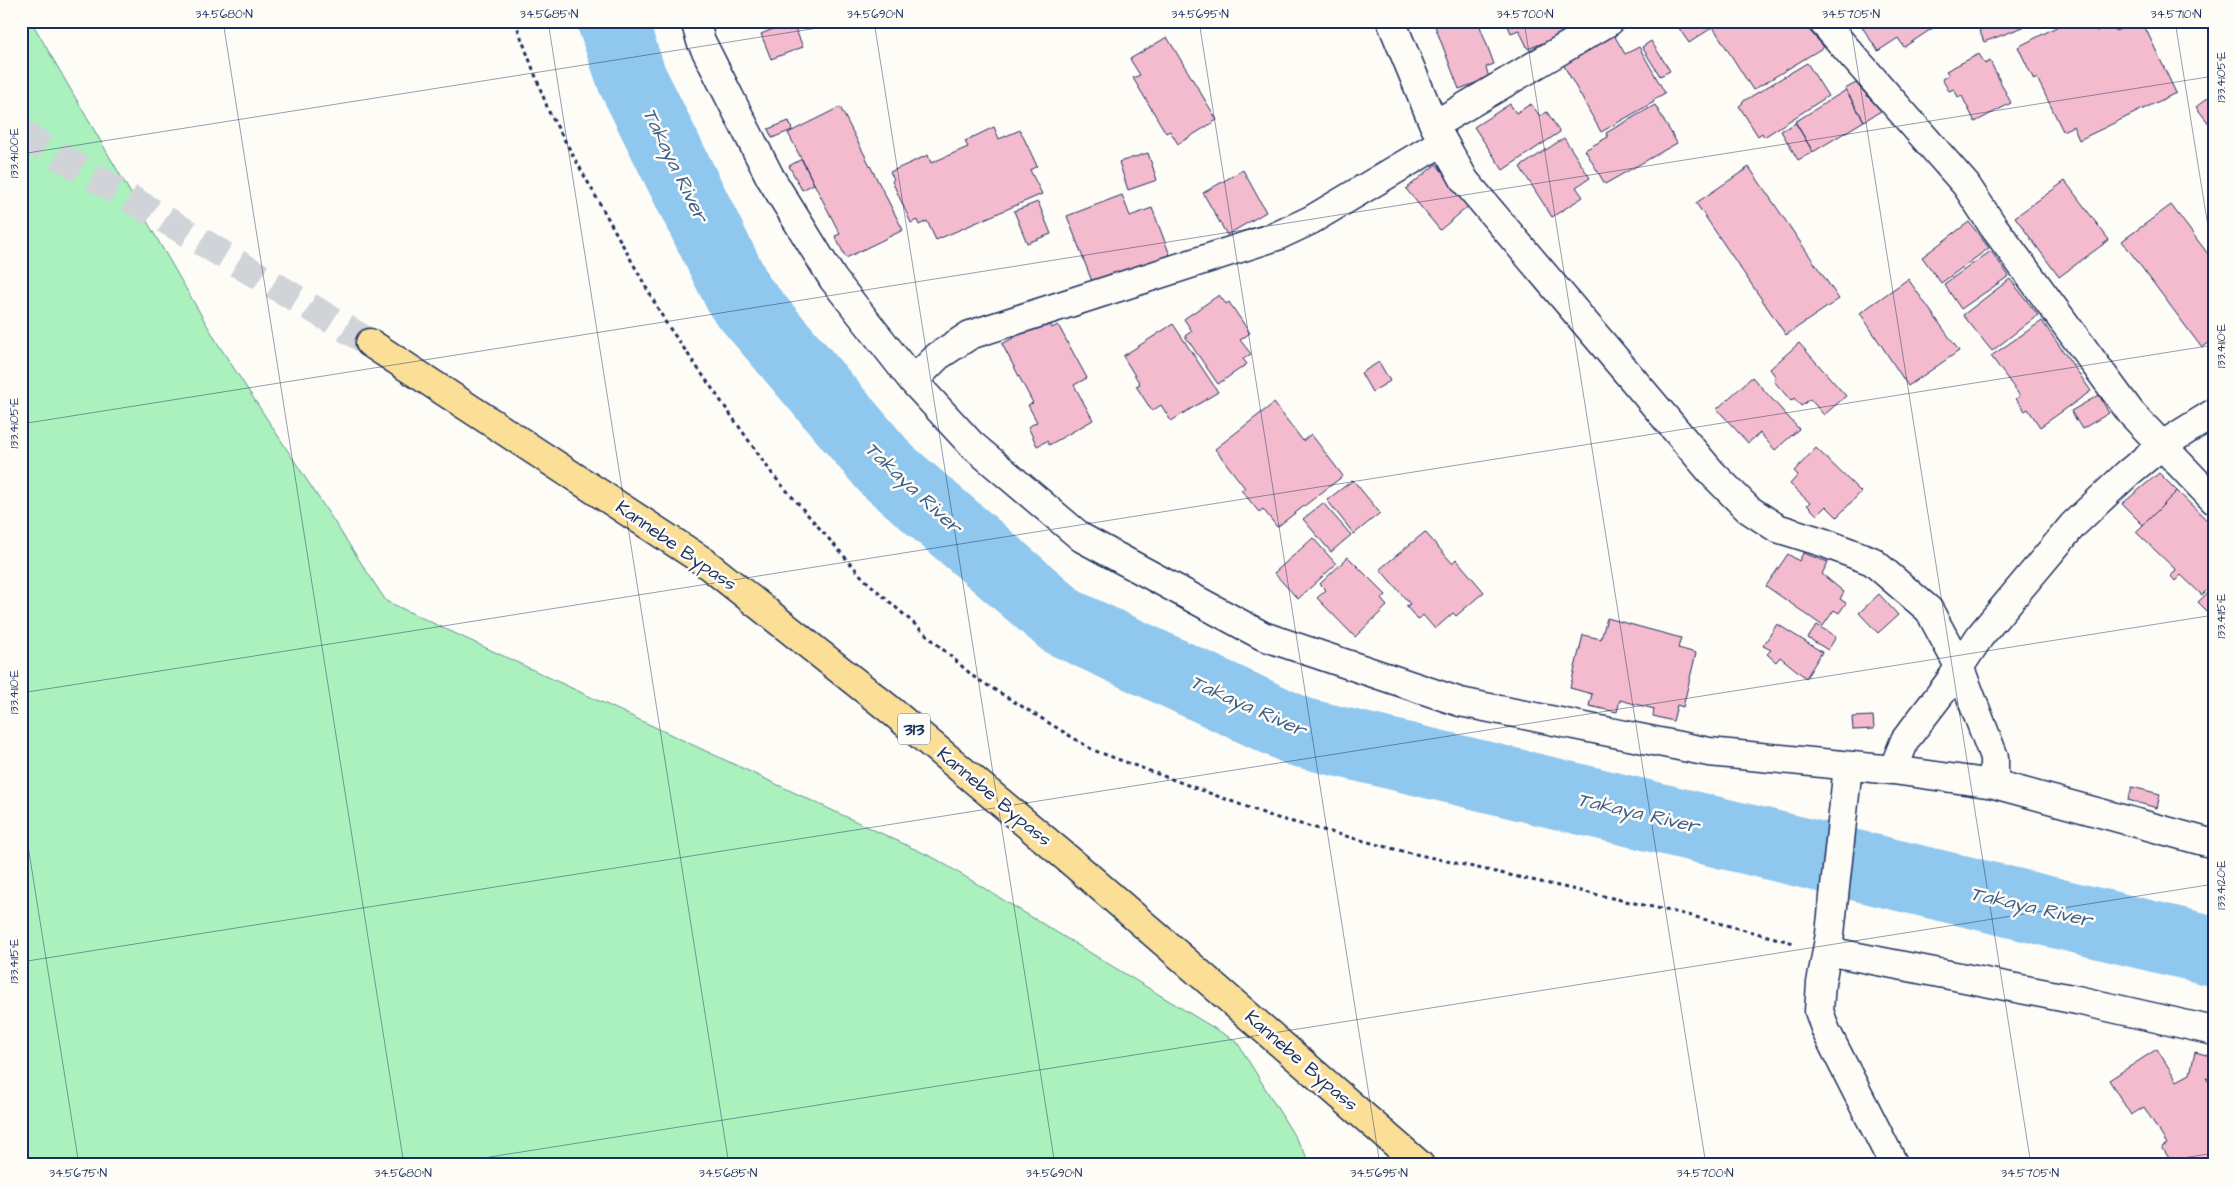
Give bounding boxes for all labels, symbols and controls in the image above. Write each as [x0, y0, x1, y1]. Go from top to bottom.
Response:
text: 34.5680°N [195, 6, 253, 23]
text: 34.5685°N [520, 6, 579, 23]
text: 34.5690°N [847, 6, 904, 23]
text: 34.5695°N [1171, 6, 1229, 23]
text: 34.5700°N [1496, 6, 1554, 23]
text: 34.5705°N [1822, 6, 1881, 23]
text: 34.5710°N [2150, 6, 2202, 23]
text: 133.4105°E [2213, 52, 2230, 102]
water label: Takaya River [634, 103, 716, 229]
text: 133.4100°E [6, 128, 23, 178]
text: 133.4110°E [2213, 324, 2230, 368]
text: 133.4105°E [6, 398, 23, 448]
water label: Takaya River [858, 436, 969, 543]
street label: Kannebe Bypass [609, 494, 742, 599]
text: 133.4115°E [2213, 594, 2230, 638]
water label: Takaya River [1185, 668, 1312, 746]
text: 133.4110°E [6, 670, 23, 714]
road number: 313 [898, 714, 930, 744]
street label: Kannebe Bypass [930, 741, 1057, 854]
water label: Takaya River [1574, 785, 1703, 842]
text: 133.4120°E [2213, 860, 2230, 910]
water label: Takaya River [1967, 879, 2096, 936]
text: 133.4115°E [6, 939, 23, 983]
street label: Kannebe Bypass [1238, 1004, 1364, 1119]
text: 34.5675°N [49, 1165, 107, 1182]
text: 34.5680°N [374, 1165, 432, 1182]
text: 34.5685°N [699, 1165, 758, 1182]
text: 34.5690°N [1026, 1165, 1083, 1182]
text: 34.5695°N [1350, 1165, 1408, 1182]
text: 34.5700°N [1676, 1165, 1734, 1182]
text: 34.5705°N [2001, 1165, 2060, 1182]

